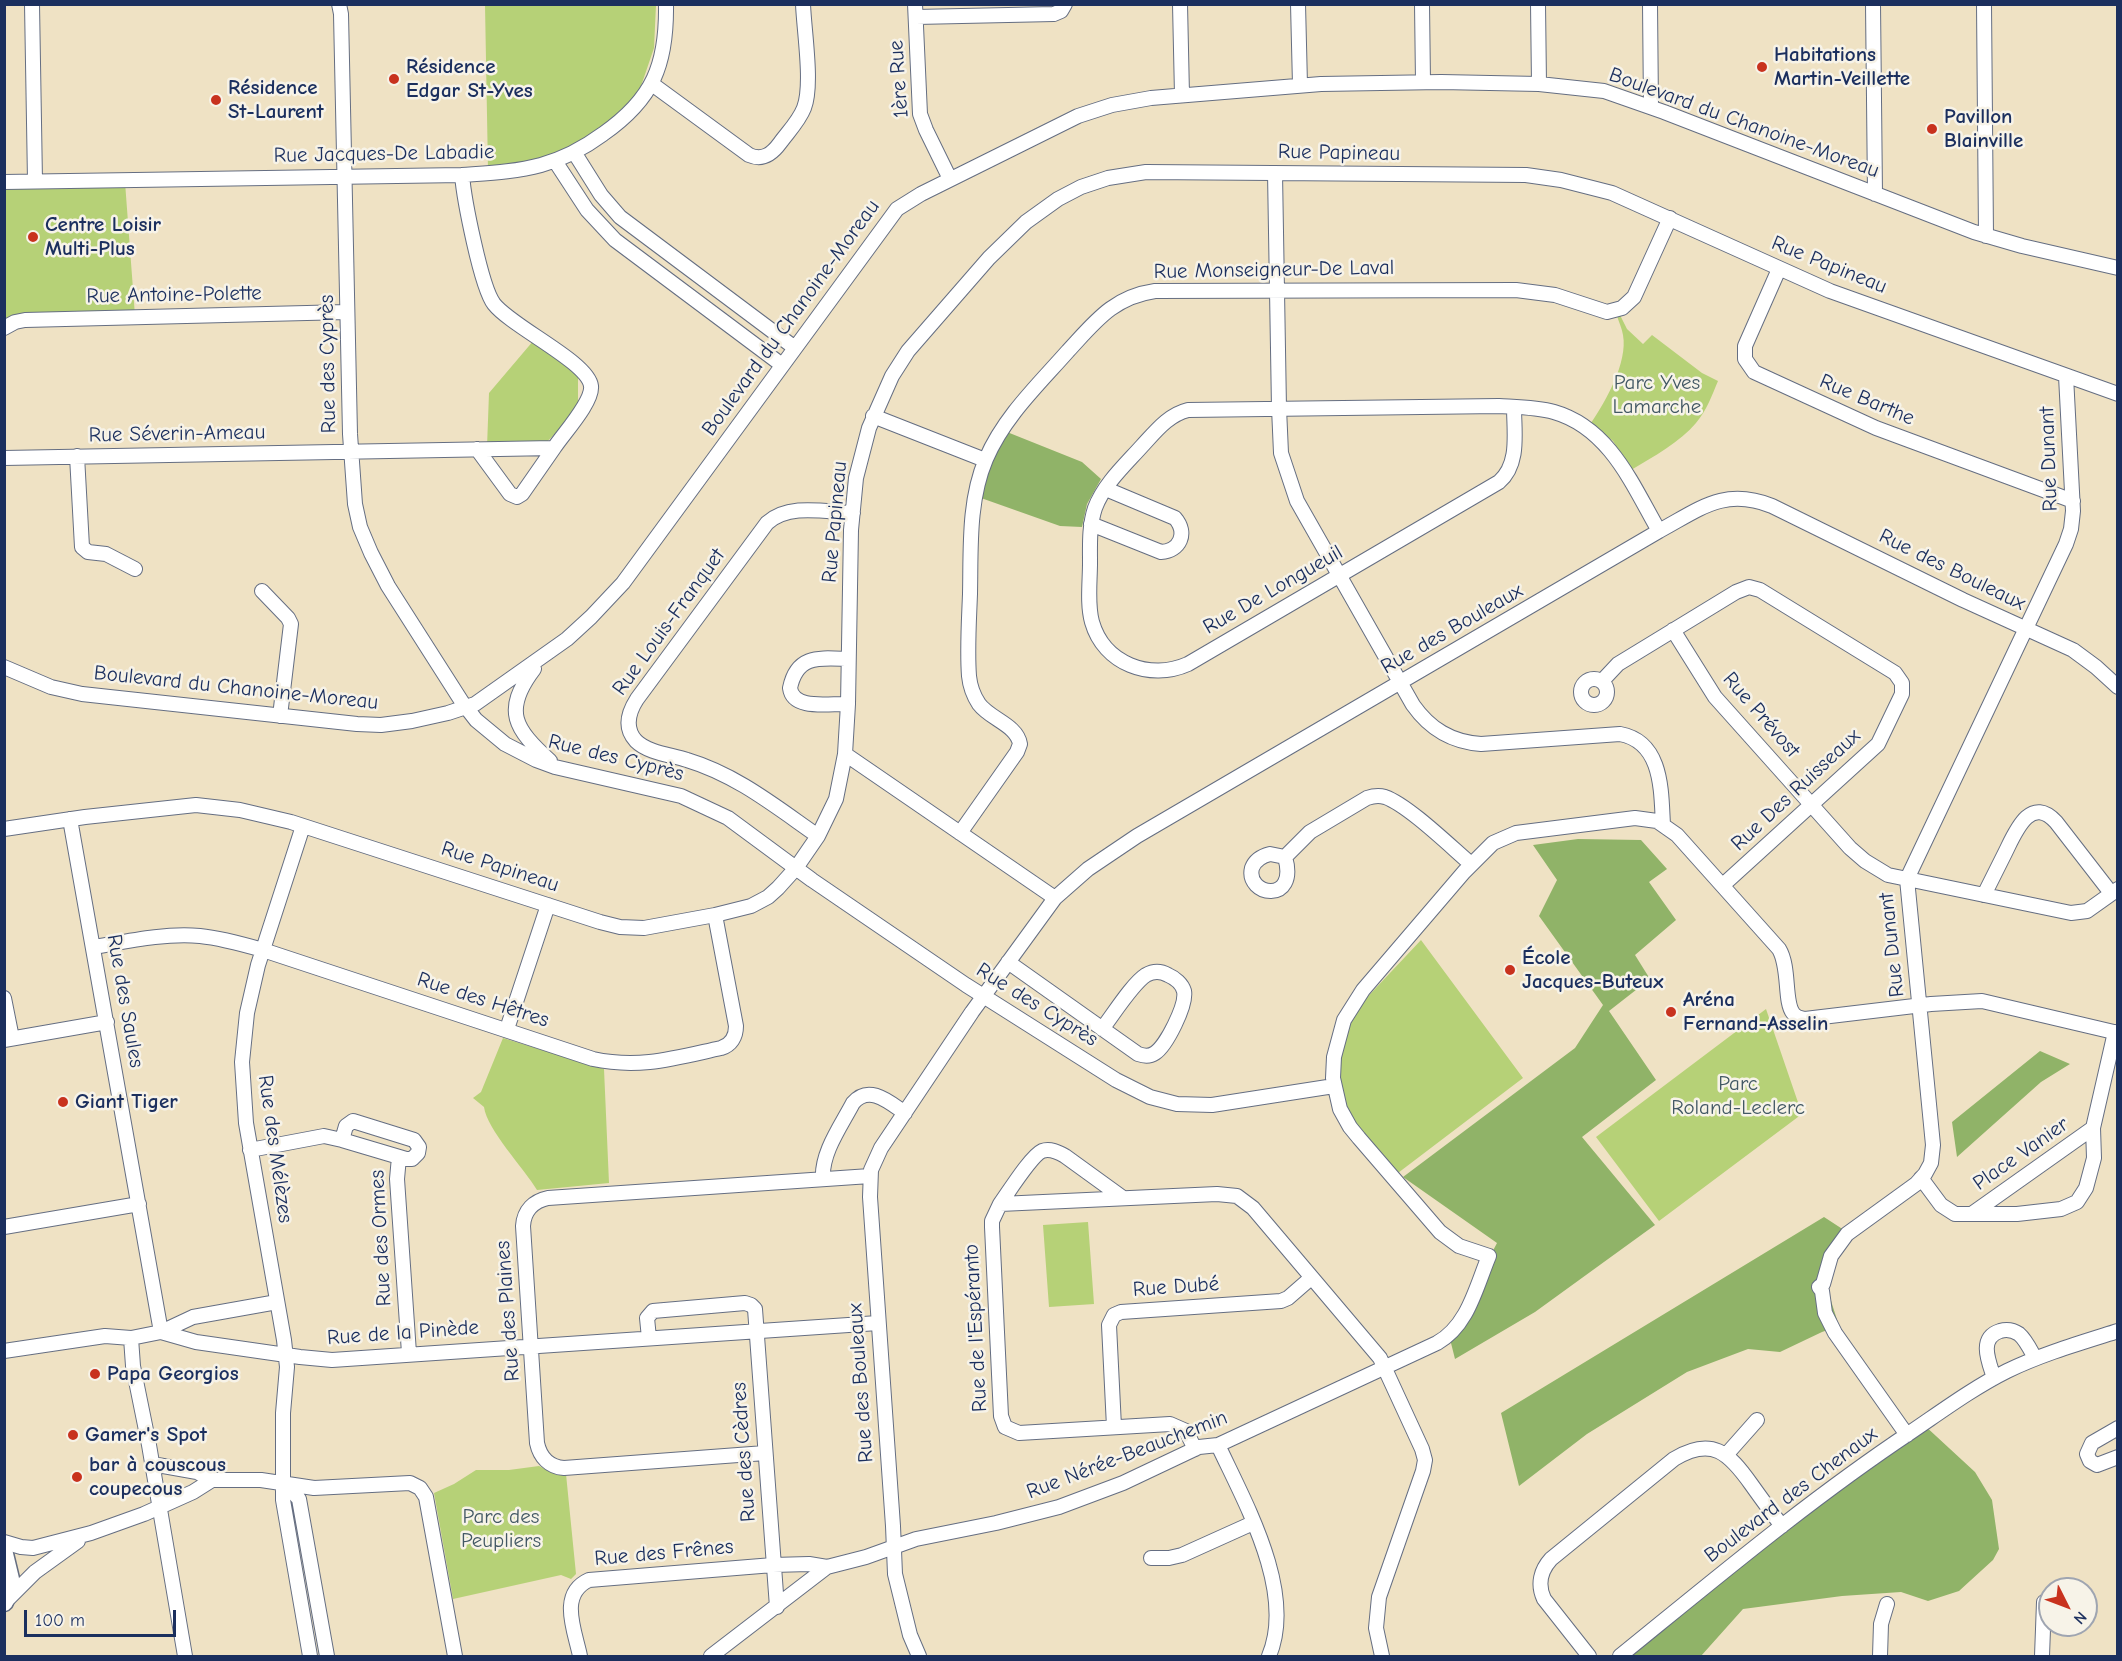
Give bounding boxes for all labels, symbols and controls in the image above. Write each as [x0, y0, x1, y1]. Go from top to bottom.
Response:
street label: 1ère Rue [884, 39, 914, 119]
place label: Habitations Martin-Veillette [1774, 42, 1910, 92]
place label: Résidence Edgar St-Yves [406, 54, 533, 104]
marker: Habitations Martin-Veillette [1755, 60, 1769, 74]
street label: Boulevard du Chanoine-Moreau [1605, 62, 1883, 184]
marker: Résidence Edgar St-Yves [387, 72, 401, 86]
place label: Résidence St-Laurent [228, 75, 324, 125]
marker: Résidence St-Laurent [209, 93, 223, 107]
place label: Pavillon Blainville [1944, 104, 2023, 154]
marker: Pavillon Blainville [1925, 122, 1939, 136]
street label: Rue Jacques-De Labadie [273, 139, 495, 169]
street label: Rue Papineau [1278, 139, 1400, 167]
street label: Boulevard du Chanoine-Moreau [697, 195, 885, 441]
place label: Centre Loisir Multi-Plus [45, 212, 161, 262]
marker: Centre Loisir Multi-Plus [26, 230, 40, 244]
street label: Rue Papineau [1768, 230, 1890, 300]
street label: Rue Monseigneur-De Laval [1154, 255, 1394, 285]
street label: Rue Antoine-Polette [86, 281, 262, 309]
street label: Rue des Cyprès [314, 295, 342, 433]
street label: Rue Barthe [1816, 369, 1918, 431]
park label: Parc Yves Lamarche [1613, 370, 1701, 420]
street label: Rue Dunant [2035, 406, 2063, 512]
street label: Rue Séverin-Ameau [88, 420, 266, 448]
street label: Rue Papineau [817, 460, 853, 584]
street label: Rue des Bouleaux [1875, 524, 2029, 616]
street label: Rue De Longueuil [1199, 540, 1347, 640]
street label: Rue Louis-Franquet [607, 544, 731, 700]
street label: Rue des Bouleaux [1377, 578, 1527, 680]
street label: Boulevard du Chanoine-Moreau [93, 661, 379, 715]
street label: Rue Prévost [1717, 667, 1805, 763]
street label: Rue Des Ruisseaux [1726, 724, 1866, 856]
street label: Rue des Cyprès [546, 729, 686, 787]
street label: Rue Papineau [438, 836, 562, 898]
street label: Rue Dunant [1874, 892, 1910, 998]
street label: Rue des Saules [101, 932, 149, 1070]
place label: École Jacques-Buteux [1522, 945, 1663, 995]
street label: Rue des Cyprès [972, 958, 1102, 1052]
marker: École Jacques-Buteux [1503, 963, 1517, 977]
street label: Rue des Hêtres [414, 967, 552, 1033]
place label: Aréna Fernand-Asselin [1683, 987, 1828, 1037]
marker: Aréna Fernand-Asselin [1664, 1005, 1678, 1019]
park label: Parc Roland-Leclerc [1671, 1071, 1805, 1121]
street label: Rue des Mélèzes [252, 1073, 298, 1225]
place label: Giant Tiger [75, 1089, 178, 1115]
marker: Giant Tiger [56, 1095, 70, 1109]
street label: Place Vanier [1968, 1112, 2074, 1196]
street label: Rue des Ormes [365, 1169, 397, 1307]
street label: Rue des Plaines [491, 1240, 525, 1382]
street label: Rue de l'Espéranto [959, 1243, 993, 1413]
street label: Rue Dubé [1132, 1271, 1220, 1303]
street label: Rue des Bouleaux [843, 1302, 879, 1464]
street label: Rue de la Pinède [326, 1315, 480, 1351]
place label: Papa Georgios [107, 1361, 239, 1387]
marker: Papa Georgios [88, 1367, 102, 1381]
street label: Rue des Cèdres [727, 1381, 761, 1523]
street label: Rue Nérée-Beauchemin [1023, 1405, 1231, 1505]
place label: Gamer's Spot [85, 1422, 207, 1448]
street label: Boulevard des Chenaux [1699, 1422, 1883, 1568]
marker: Gamer's Spot [66, 1428, 80, 1442]
place label: bar à couscous coupecous [89, 1452, 226, 1502]
marker: bar à couscous coupecous [70, 1470, 84, 1484]
park label: Parc des Peupliers [461, 1504, 541, 1554]
street label: Rue des Frênes [593, 1534, 735, 1572]
north arrow [2038, 1577, 2098, 1637]
scale bar [27, 1598, 178, 1636]
text: N [2070, 1608, 2090, 1628]
text: 100 m [35, 1610, 85, 1631]

